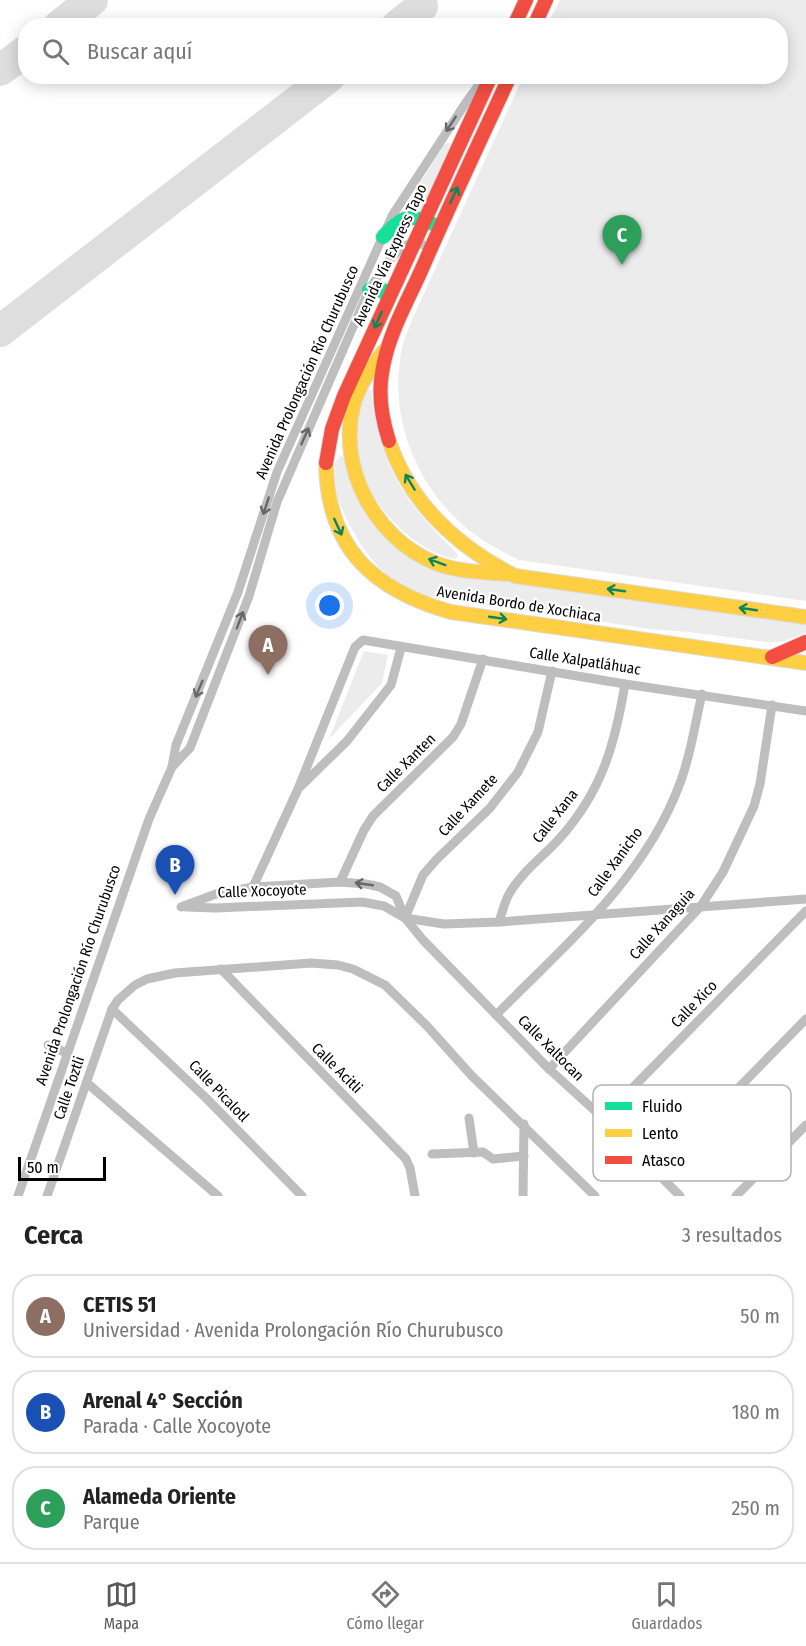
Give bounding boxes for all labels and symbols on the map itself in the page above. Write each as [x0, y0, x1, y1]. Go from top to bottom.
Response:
one-way arrow [445, 115, 457, 132]
street label: Avenida Vía Express Tapo [349, 181, 431, 329]
one-way arrow [449, 187, 461, 205]
pin: C [602, 216, 642, 265]
street label: Avenida Prolongación Río Churubusco [252, 262, 362, 482]
one-way arrow [372, 311, 384, 329]
one-way arrow [300, 428, 312, 446]
one-way arrow [404, 474, 416, 491]
one-way arrow [260, 496, 271, 515]
one-way arrow [333, 517, 345, 535]
one-way arrow [428, 556, 446, 567]
street label: Avenida Bordo de Xochiaca [436, 582, 602, 626]
one-way arrow [606, 585, 626, 596]
your location [315, 591, 344, 620]
one-way arrow [739, 604, 758, 615]
one-way arrow [235, 611, 246, 630]
one-way arrow [487, 613, 507, 624]
pin: A [248, 626, 288, 675]
street label: Calle Xalpatláhuac [528, 643, 643, 679]
one-way arrow [193, 679, 204, 698]
street label: Calle Xanten [373, 730, 439, 796]
street label: Calle Xamete [434, 770, 502, 840]
street label: Calle Xana [528, 786, 582, 846]
street label: Calle Xanicho [584, 823, 646, 900]
pin: B [156, 846, 195, 895]
street label: Avenida Prolongación Río Churubusco [32, 862, 124, 1088]
one-way arrow [355, 879, 375, 890]
street label: Calle Xocoyote [217, 880, 307, 902]
street label: Calle Xanaguia [626, 885, 698, 963]
street label: Calle Xico [667, 977, 721, 1031]
street label: Calle Xaltocan [514, 1011, 588, 1085]
street label: Calle Acitli [308, 1039, 366, 1097]
street label: Calle Toztli [50, 1054, 88, 1122]
street label: Calle Picalotl [185, 1056, 253, 1126]
legend [593, 1085, 791, 1181]
text: Fluido [642, 1097, 682, 1116]
text: Lento [642, 1124, 678, 1143]
text: Atasco [642, 1151, 685, 1170]
scale bar [18, 1154, 106, 1182]

